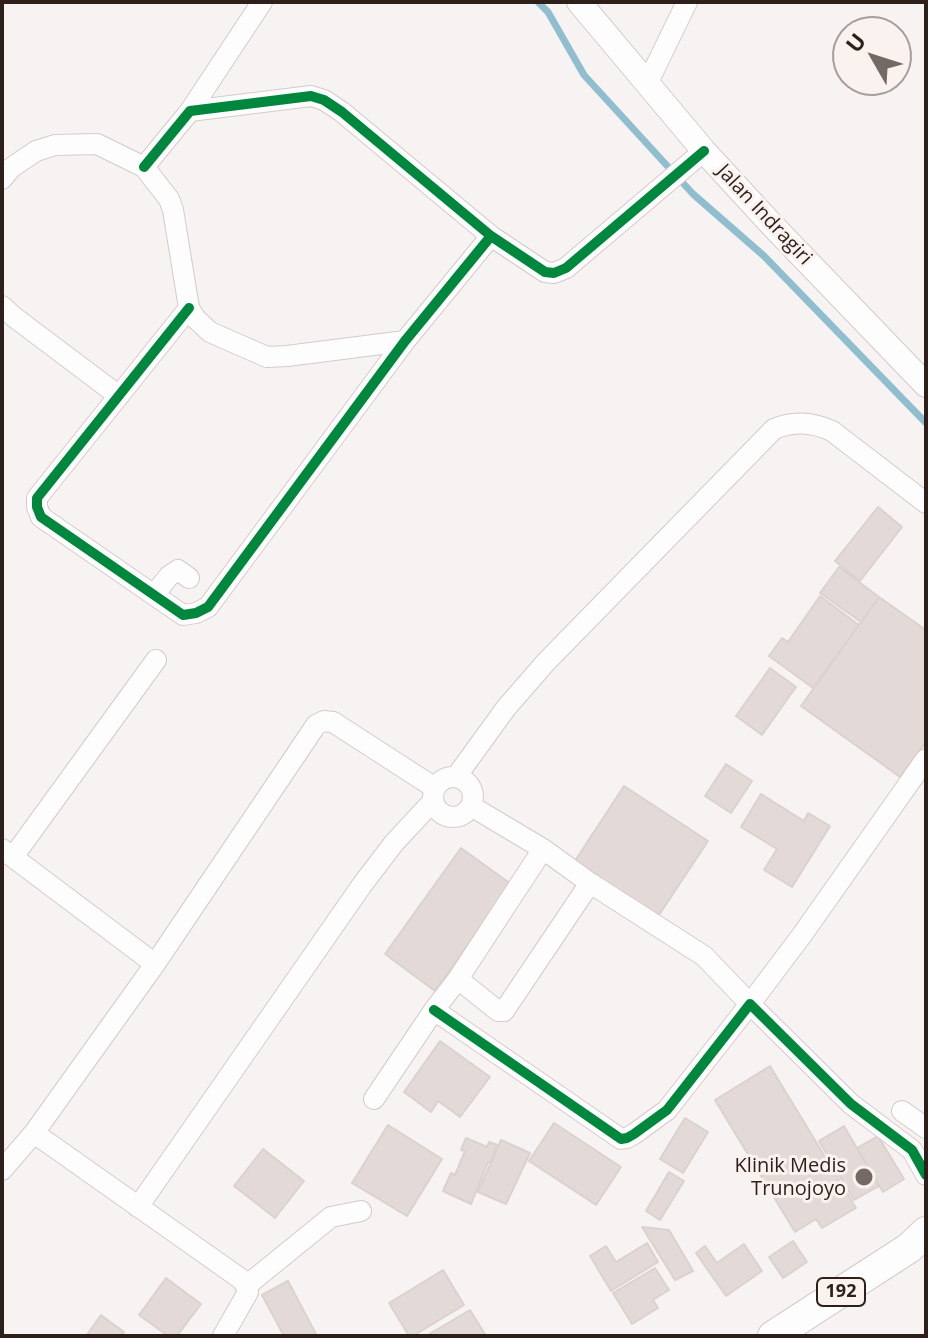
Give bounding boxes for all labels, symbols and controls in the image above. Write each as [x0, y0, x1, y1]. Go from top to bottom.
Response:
north arrow [832, 16, 912, 96]
text: U [838, 26, 872, 58]
street label: Jalan Indragiri [711, 160, 817, 270]
place label: Klinik Medis Trunojoyo [735, 1154, 846, 1201]
marker: Klinik Medis Trunojoyo [853, 1166, 875, 1188]
road number: 192 [817, 1278, 865, 1306]

